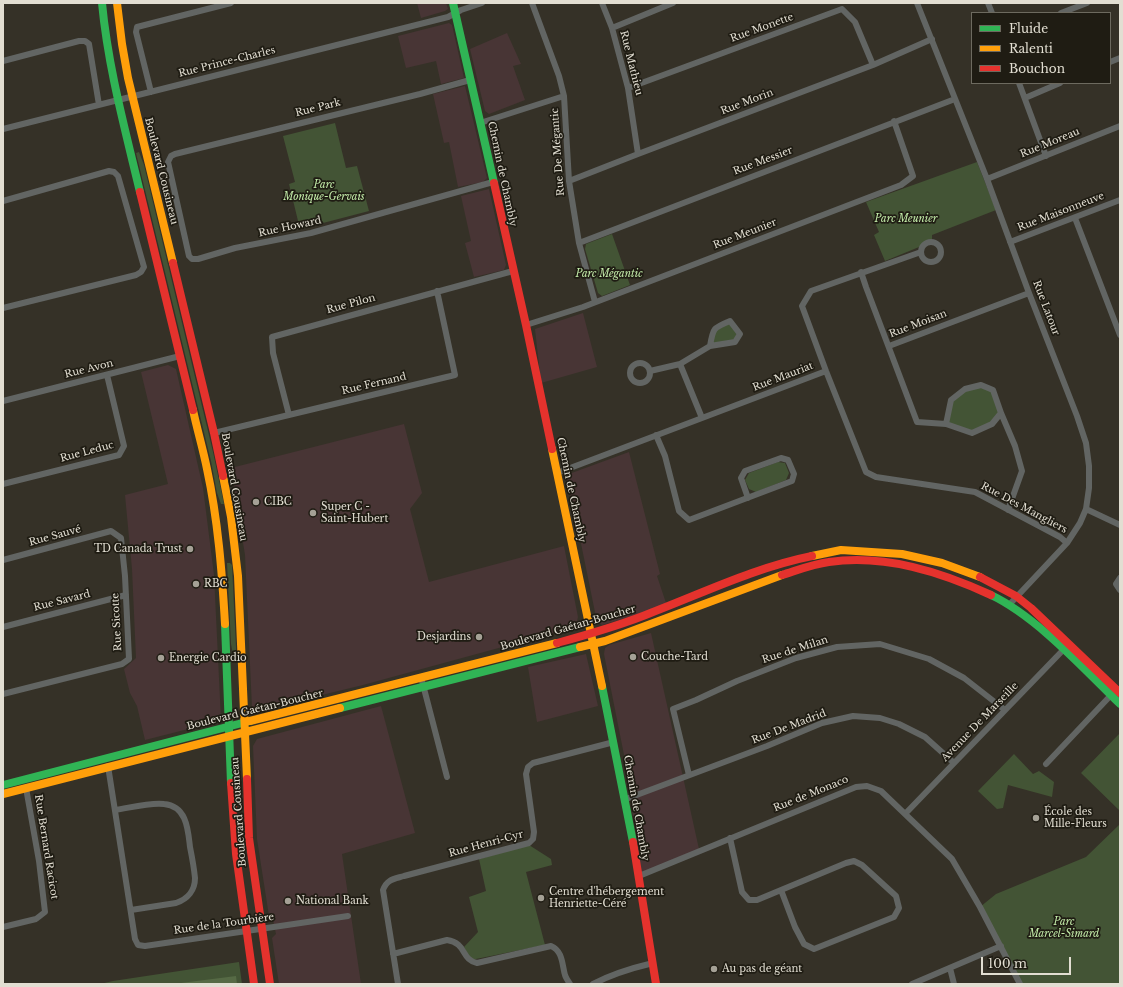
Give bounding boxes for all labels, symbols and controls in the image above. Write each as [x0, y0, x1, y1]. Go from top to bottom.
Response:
street label: Rue Monette [729, 11, 795, 45]
legend [971, 12, 1111, 84]
text: Fluide [1009, 21, 1048, 36]
street label: Rue Mathieu [617, 29, 645, 97]
text: Ralenti [1009, 41, 1053, 56]
street label: Rue Prince-Charles [177, 44, 277, 80]
text: Bouchon [1009, 61, 1065, 76]
street label: Rue Morin [719, 86, 775, 118]
street label: Rue Park [294, 97, 342, 119]
street label: Rue De Mégantic [549, 108, 567, 196]
street label: Boulevard Cousineau [142, 116, 180, 226]
street label: Chemin de Chambly [485, 120, 519, 228]
street label: Rue Moreau [1019, 126, 1081, 160]
street label: Rue Messier [732, 144, 794, 178]
park label: Parc Monique-Gervais [283, 179, 365, 202]
street label: Rue Maisonneuve [1016, 190, 1106, 234]
park label: Parc Meunier [875, 213, 937, 225]
street label: Rue Howard [258, 214, 322, 240]
street label: Rue Meunier [712, 216, 778, 252]
park label: Parc Mégantic [575, 268, 643, 280]
street label: Rue Latour [1030, 279, 1062, 337]
street label: Rue Pilon [325, 292, 377, 316]
street label: Rue Moisan [888, 308, 948, 340]
street label: Rue Avon [63, 357, 115, 381]
street label: Rue Mauriat [751, 360, 815, 394]
street label: Rue Fernand [340, 371, 408, 397]
street label: Boulevard Cousineau [219, 432, 249, 542]
street label: Chemin de Chambly [554, 436, 588, 544]
street label: Rue Leduc [59, 439, 115, 465]
street label: Rue Des Mangliers [979, 480, 1069, 536]
place label: CIBC [264, 496, 292, 508]
marker: CIBC [251, 497, 261, 507]
place label: Super C - Saint-Hubert [321, 501, 388, 524]
marker: Super C - Saint-Hubert [308, 508, 318, 518]
street label: Rue Sauvé [28, 523, 82, 549]
place label: TD Canada Trust [94, 543, 182, 555]
marker: TD Canada Trust [185, 544, 195, 554]
place label: RBC [204, 578, 228, 590]
marker: RBC [191, 579, 201, 589]
street label: Rue Savard [32, 588, 92, 614]
street label: Rue Sicotte [109, 593, 125, 651]
street label: Boulevard Gaétan-Boucher [499, 603, 637, 653]
place label: Desjardins [417, 631, 471, 643]
marker: Desjardins [474, 632, 484, 642]
street label: Rue de Milan [761, 634, 829, 666]
place label: Couche-Tard [641, 651, 708, 663]
place label: Energie Cardio [169, 652, 247, 664]
marker: Couche-Tard [628, 652, 638, 662]
marker: Energie Cardio [156, 653, 166, 663]
street label: Avenue De Marseille [939, 680, 1021, 764]
street label: Boulevard Gaétan-Boucher [186, 687, 324, 733]
street label: Rue De Madrid [750, 707, 828, 747]
street label: Chemin de Chambly [621, 754, 651, 862]
street label: Boulevard Cousineau [229, 757, 249, 867]
street label: Rue de Monaco [772, 773, 850, 815]
street label: Rue Bernard Racicot [32, 794, 60, 900]
place label: École des Mille-Fleurs [1044, 806, 1107, 830]
marker: École des Mille-Fleurs [1031, 813, 1041, 823]
street label: Rue Henri-Cyr [447, 828, 525, 860]
place label: Centre d'hébergement Henriette-Céré [549, 886, 664, 910]
marker: Centre d'hébergement Henriette-Céré [536, 893, 546, 903]
place label: National Bank [296, 895, 369, 907]
marker: National Bank [283, 896, 293, 906]
street label: Rue de la Tourbière [173, 911, 275, 937]
park label: Parc Marcel-Simard [1029, 916, 1099, 940]
scale bar [983, 949, 1073, 975]
text: 100 m [988, 956, 1027, 971]
place label: Au pas de géant [722, 963, 802, 975]
marker: Au pas de géant [709, 964, 719, 974]

